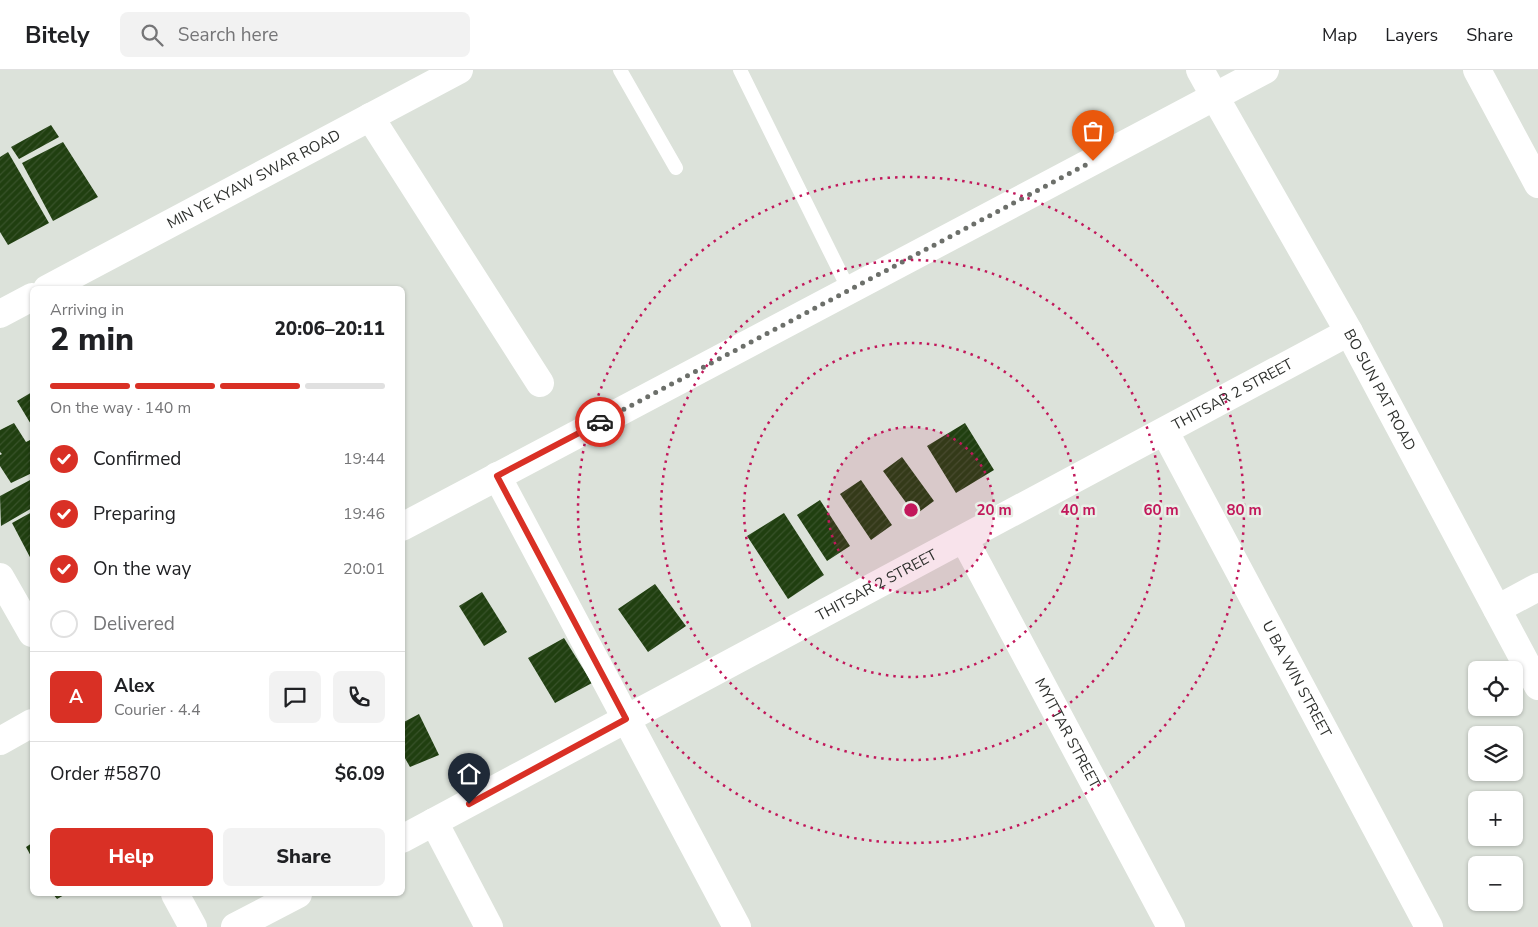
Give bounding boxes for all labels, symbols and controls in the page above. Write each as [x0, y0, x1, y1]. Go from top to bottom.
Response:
search box [120, 12, 470, 57]
text: Bitely [25, 19, 90, 51]
icon: search [138, 21, 166, 49]
text: Search here [178, 22, 278, 48]
text: Map [1322, 23, 1357, 47]
text: Layers [1385, 23, 1438, 47]
text: Share [1466, 23, 1513, 47]
pin [1072, 110, 1114, 161]
icon: bag [1079, 117, 1107, 145]
street label: MIN YE KYAW SWAR ROAD [163, 125, 344, 233]
text: Arriving in [50, 299, 124, 321]
text: 20:06–20:11 [274, 316, 385, 342]
text: 2 min [50, 318, 134, 361]
street label: BO SUN PAT ROAD [1339, 325, 1420, 454]
street label: THITSAR 2 STREET [1169, 354, 1296, 435]
text: On the way · 140 m [50, 397, 191, 419]
courier [575, 397, 625, 447]
icon: car [586, 408, 614, 436]
icon: check [50, 445, 78, 473]
text: Confirmed [93, 446, 181, 472]
text: 19:44 [343, 448, 385, 470]
icon: check [50, 500, 78, 528]
text: 20 m [976, 500, 1012, 520]
text: 40 m [1060, 500, 1096, 520]
text: 60 m [1143, 500, 1179, 520]
text: 80 m [1226, 500, 1262, 520]
text: Preparing [93, 501, 176, 527]
centre of rings [902, 501, 920, 519]
text: 19:46 [343, 503, 385, 525]
street label: THITSAR 2 STREET [812, 545, 940, 626]
icon: check [50, 555, 78, 583]
text: On the way [93, 556, 191, 582]
text: 20:01 [343, 558, 385, 580]
text: Delivered [93, 611, 175, 637]
street label: U BA WIN STREET [1258, 617, 1336, 741]
map controls [1468, 661, 1523, 911]
button: locate [1468, 661, 1523, 716]
button: chat [269, 671, 321, 723]
button: phone [333, 671, 385, 723]
text: Alex [114, 673, 155, 699]
street label: MYITTAR STREET [1030, 674, 1105, 792]
text: A [69, 684, 83, 710]
text: Courier · 4.4 [114, 699, 200, 721]
button: layers [1468, 726, 1523, 781]
pin [448, 753, 490, 804]
icon: home [455, 760, 483, 788]
text: Order #5870 [50, 761, 161, 787]
text: $6.09 [335, 761, 385, 787]
button: + [1468, 791, 1523, 846]
button: Help [50, 828, 213, 886]
button: Share [223, 828, 385, 886]
button: − [1468, 856, 1523, 911]

